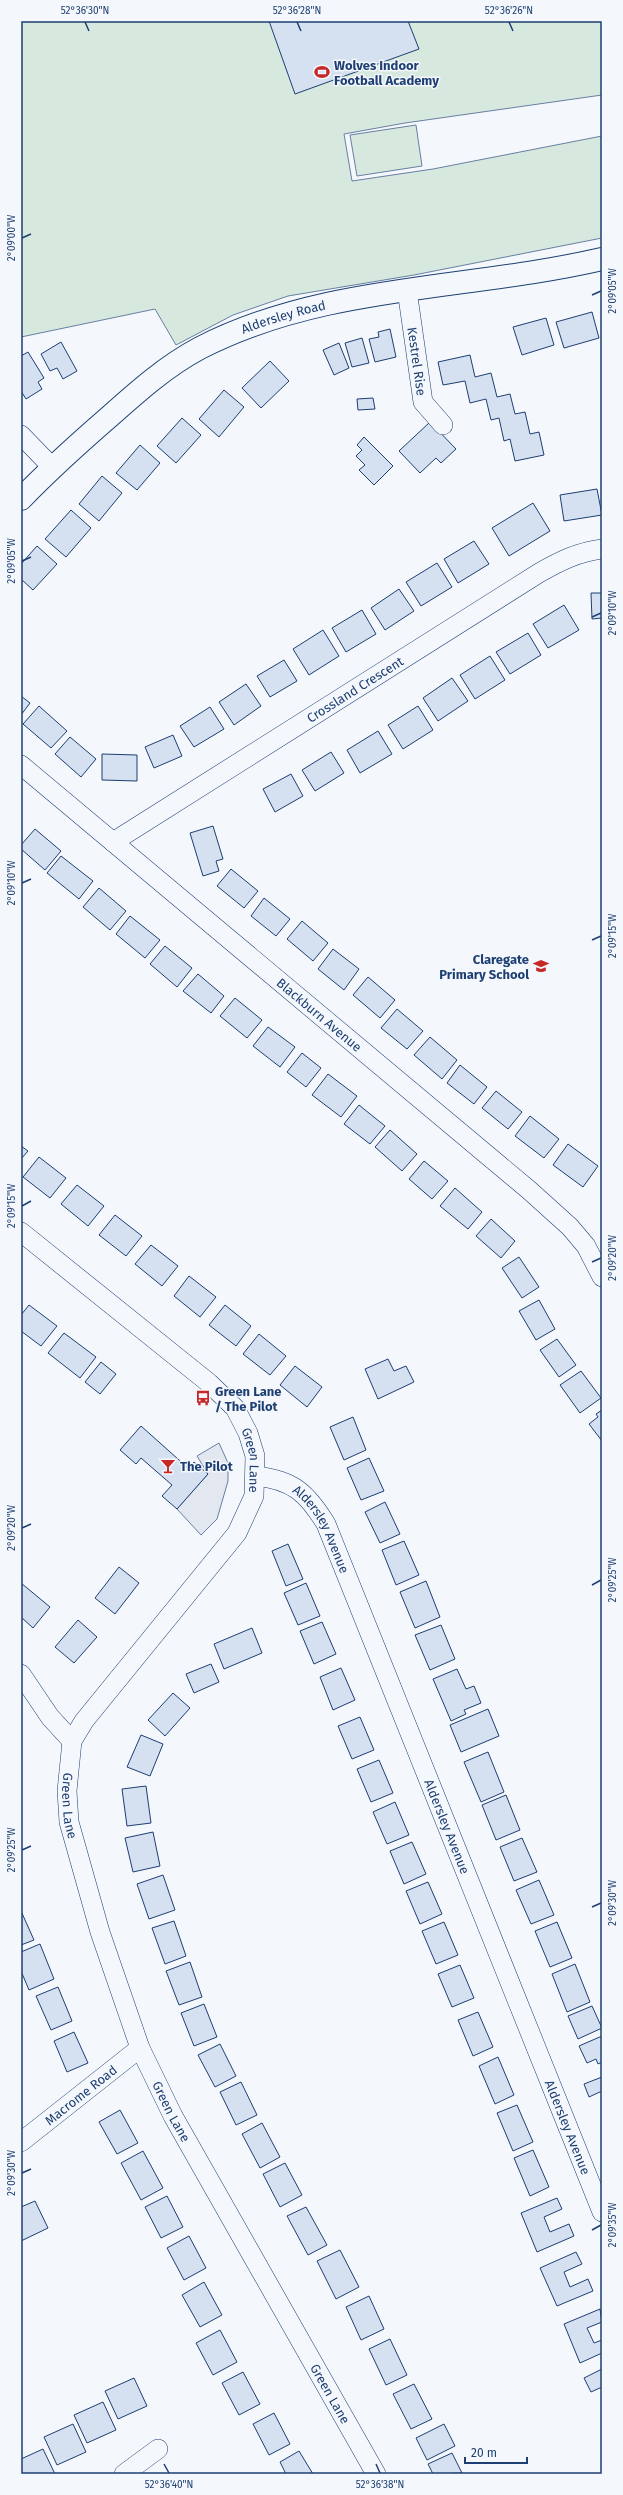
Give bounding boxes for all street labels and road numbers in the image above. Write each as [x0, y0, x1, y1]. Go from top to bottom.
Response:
street label: Aldersley Road [239, 297, 327, 336]
street label: Kestrel Rise [405, 326, 429, 397]
street label: Crossland Crescent [304, 653, 406, 725]
street label: Blackburn Avenue [274, 975, 365, 1054]
street label: Green Lane [239, 1425, 263, 1493]
street label: Aldersley Avenue [290, 1482, 352, 1575]
street label: Green Lane [59, 1772, 81, 1840]
street label: Aldersley Avenue [422, 1777, 473, 1876]
street label: Macrome Road [42, 2062, 120, 2128]
street label: Aldersley Avenue [542, 2078, 594, 2177]
street label: Green Lane [150, 2079, 194, 2144]
street label: Green Lane [308, 2361, 353, 2426]

